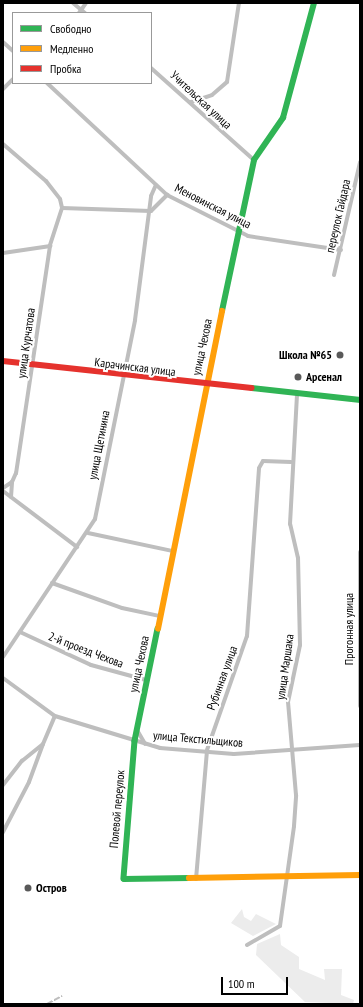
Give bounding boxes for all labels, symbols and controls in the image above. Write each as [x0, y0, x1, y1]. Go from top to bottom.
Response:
legend [12, 12, 152, 84]
text: Свободно [50, 21, 92, 36]
text: Медленно [50, 41, 93, 56]
text: Пробка [50, 61, 81, 76]
street label: Учительская улица [167, 68, 235, 132]
street label: переулок Гайдара [323, 178, 353, 254]
street label: Меновинская улица [172, 181, 254, 231]
street label: улица Курчатова [14, 307, 38, 379]
street label: улица Чехова [189, 317, 215, 377]
place label: Школа №65 [279, 348, 332, 362]
marker: Школа №65 [335, 350, 345, 360]
street label: Карачинская улица [94, 355, 176, 379]
place label: Арсенал [306, 370, 342, 384]
marker: Арсенал [293, 372, 303, 382]
street label: улица Щетинина [85, 409, 113, 481]
street label: Прогонная улица [342, 593, 356, 665]
street label: 2-й проезд Чехова [46, 629, 126, 671]
street label: улица Маршака [273, 633, 297, 701]
street label: улица Чехова [126, 634, 152, 694]
street label: Рубинная улица [204, 644, 240, 712]
street label: улица Текстильщиков [152, 728, 244, 750]
street label: Полевой переулок [106, 769, 128, 849]
place label: Остров [36, 881, 67, 895]
marker: Остров [23, 883, 33, 893]
scale bar [223, 969, 290, 995]
text: 100 m [228, 976, 255, 991]

